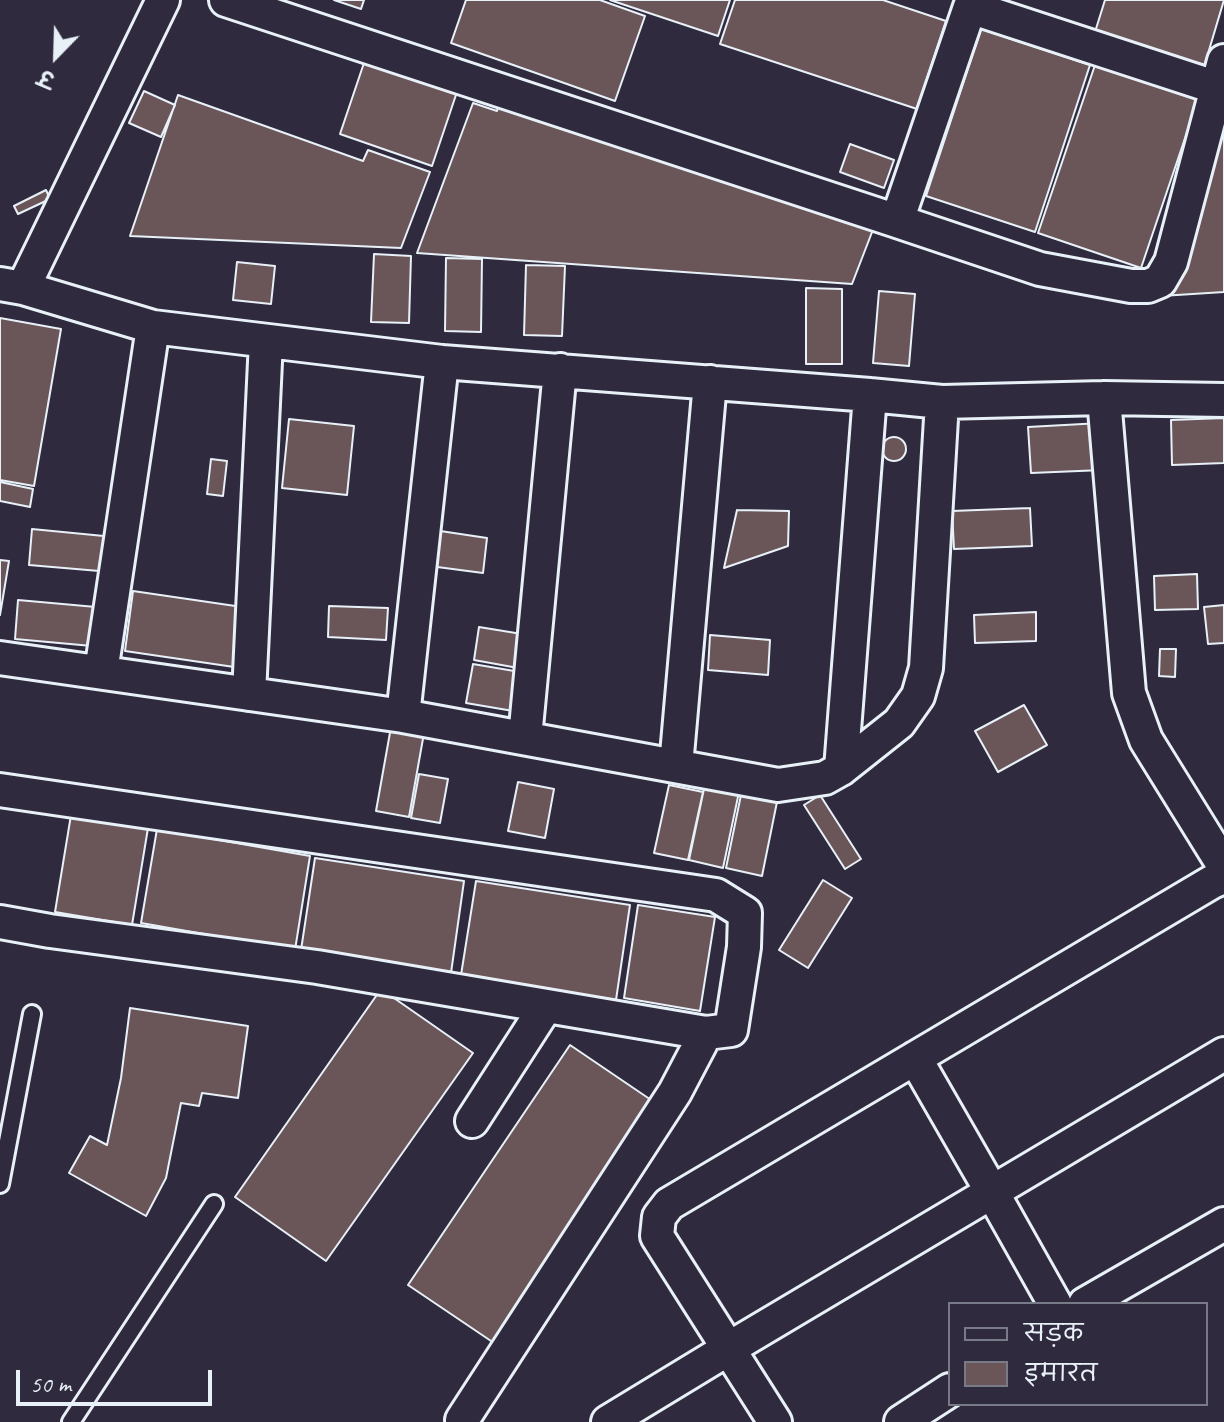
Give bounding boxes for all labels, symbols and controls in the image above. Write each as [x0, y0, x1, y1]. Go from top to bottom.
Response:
north arrow [16, 16, 96, 96]
text: उ [34, 62, 59, 94]
legend [948, 1302, 1208, 1406]
text: सड़क [1024, 1318, 1083, 1348]
scale bar [20, 1354, 216, 1404]
text: इमारत [1024, 1358, 1097, 1388]
text: 50 m [30, 1369, 71, 1399]

